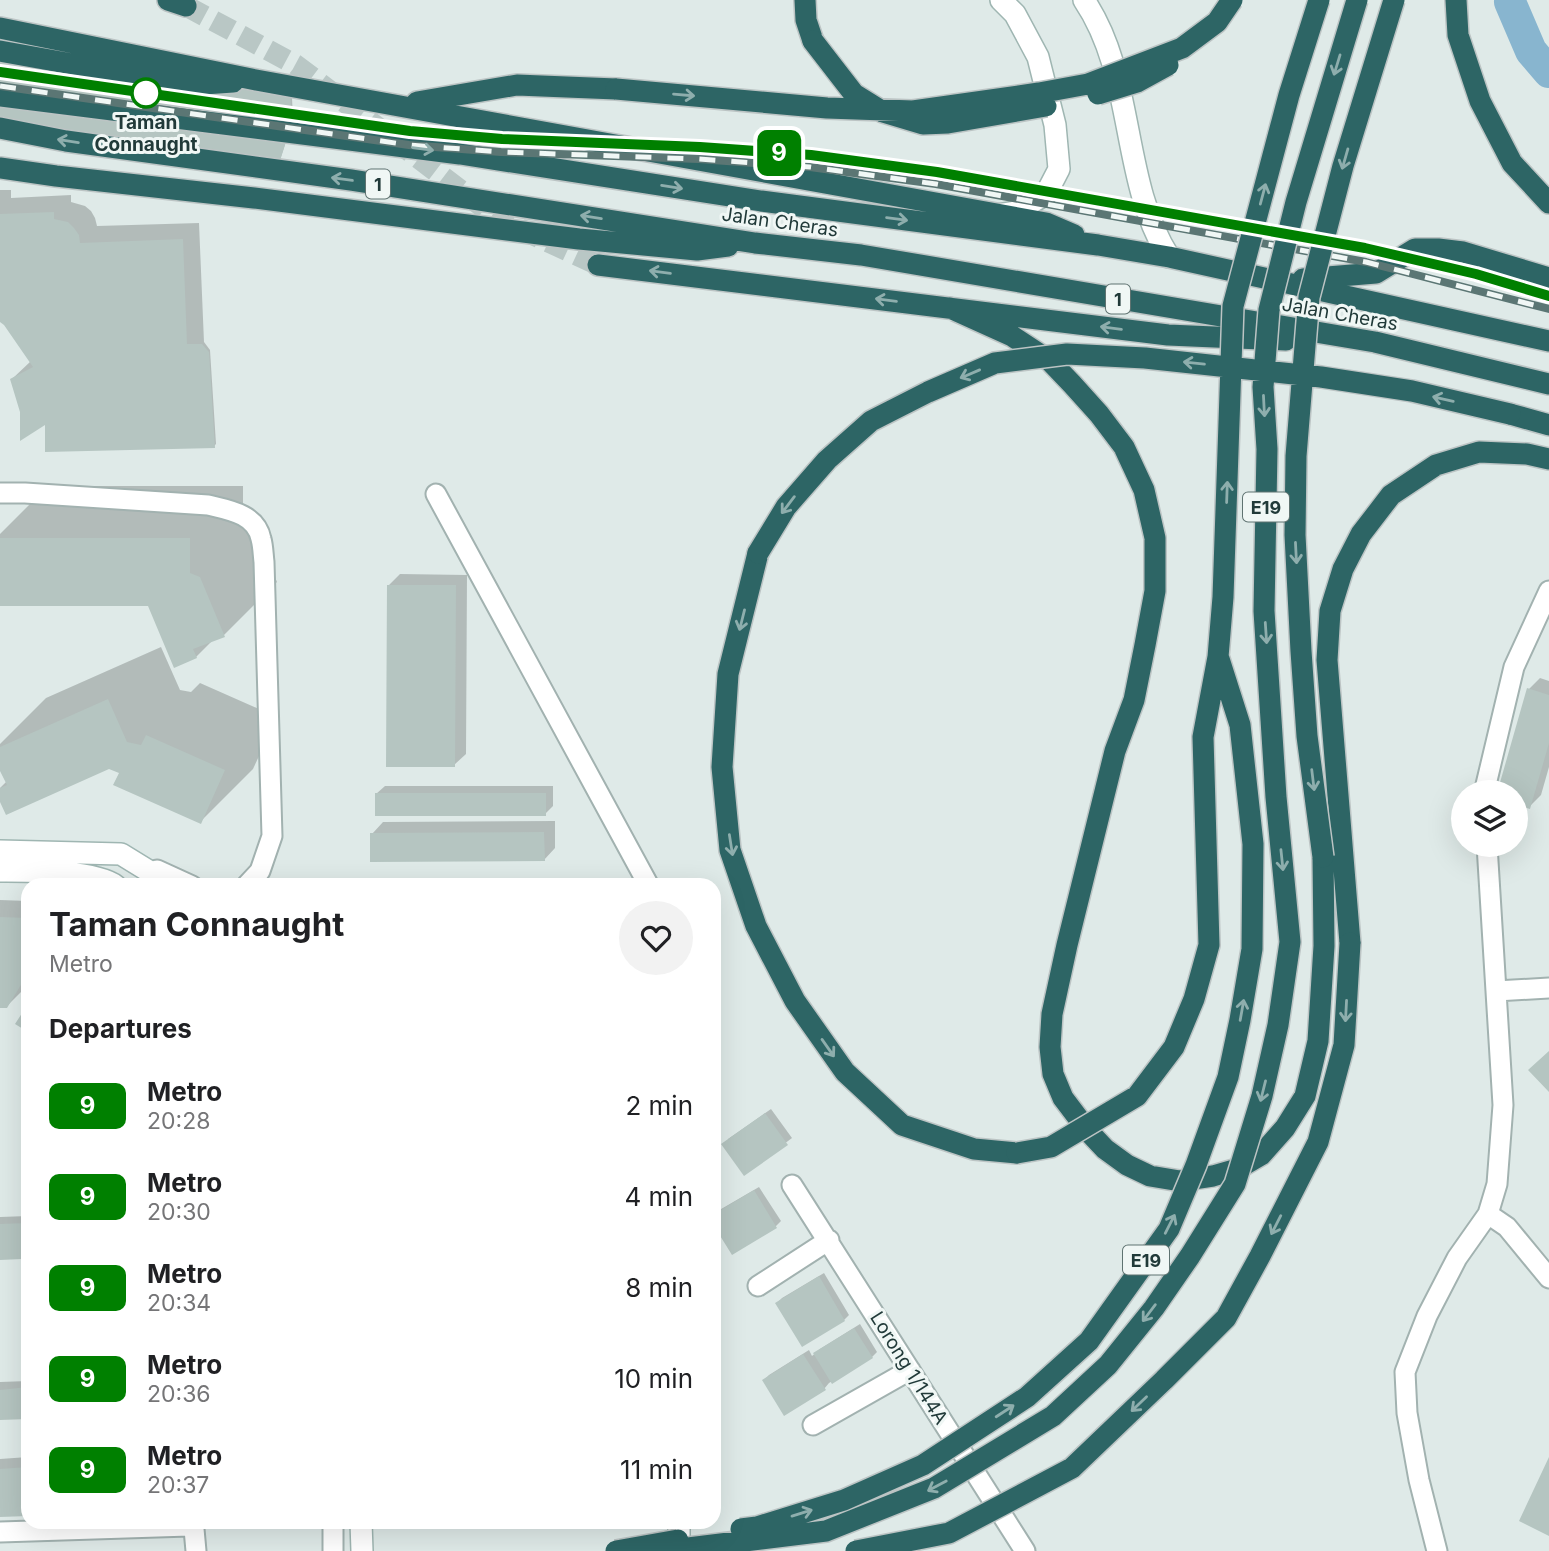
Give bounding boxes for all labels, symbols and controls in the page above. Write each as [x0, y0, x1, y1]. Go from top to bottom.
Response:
one-way arrow [1330, 54, 1343, 76]
marker: Taman Connaught [131, 78, 161, 108]
one-way arrow [672, 89, 695, 102]
place label: Taman Connaught [94, 111, 198, 156]
line badge: 9 [756, 130, 802, 176]
one-way arrow [57, 134, 80, 147]
text: 9 [771, 138, 787, 167]
one-way arrow [411, 143, 434, 156]
one-way arrow [1338, 148, 1351, 170]
road number: 1 [366, 169, 390, 198]
one-way arrow [331, 172, 354, 185]
one-way arrow [660, 181, 683, 194]
one-way arrow [1257, 184, 1270, 206]
street label: Jalan Cheras [720, 202, 840, 242]
one-way arrow [580, 210, 603, 223]
one-way arrow [886, 213, 908, 226]
one-way arrow [649, 266, 672, 279]
road number: 1 [1106, 284, 1130, 314]
street label: Jalan Cheras [1280, 292, 1400, 336]
one-way arrow [875, 294, 897, 307]
one-way arrow [1101, 321, 1123, 334]
one-way arrow [1183, 357, 1206, 370]
one-way arrow [959, 368, 981, 381]
one-way arrow [1433, 391, 1455, 404]
one-way arrow [1258, 394, 1271, 416]
one-way arrow [1221, 480, 1234, 503]
road number: E19 [1243, 492, 1289, 522]
one-way arrow [781, 495, 796, 514]
one-way arrow [1289, 541, 1302, 564]
one-way arrow [735, 608, 748, 630]
one-way arrow [1259, 621, 1272, 644]
one-way arrow [1306, 768, 1319, 790]
map controls [1451, 780, 1528, 857]
button: layers [1451, 780, 1528, 857]
one-way arrow [725, 833, 738, 856]
one-way arrow [1276, 848, 1289, 871]
button: heart [619, 901, 693, 975]
text: Taman Connaught [49, 904, 344, 944]
text: Metro [49, 950, 113, 978]
one-way arrow [1236, 999, 1249, 1022]
one-way arrow [1339, 999, 1352, 1022]
text: Departures [49, 1013, 192, 1044]
one-way arrow [821, 1038, 835, 1057]
text: Metro [147, 1076, 222, 1107]
one-way arrow [1256, 1079, 1269, 1102]
text: 2 min [625, 1090, 693, 1121]
text: 9 [80, 1091, 95, 1120]
text: 20:28 [147, 1107, 210, 1135]
text: Metro [147, 1167, 222, 1198]
text: 4 min [624, 1181, 693, 1212]
text: 9 [80, 1182, 95, 1211]
text: 20:30 [147, 1198, 211, 1226]
one-way arrow [1269, 1214, 1283, 1235]
one-way arrow [1163, 1215, 1177, 1235]
road number: E19 [1123, 1246, 1169, 1274]
text: Metro [147, 1258, 222, 1289]
text: 8 min [625, 1272, 693, 1303]
text: 9 [80, 1273, 95, 1302]
text: 20:34 [147, 1289, 211, 1317]
one-way arrow [1142, 1304, 1157, 1322]
street label: Lorong 1/144A [865, 1307, 953, 1429]
text: Metro [147, 1349, 222, 1380]
text: 10 min [614, 1363, 693, 1394]
text: 9 [80, 1364, 95, 1393]
text: 20:36 [147, 1380, 211, 1408]
one-way arrow [1131, 1395, 1148, 1412]
one-way arrow [994, 1404, 1014, 1418]
text: Metro [147, 1440, 222, 1471]
text: 11 min [620, 1454, 693, 1485]
text: 9 [80, 1455, 95, 1484]
text: 20:37 [147, 1471, 209, 1499]
one-way arrow [927, 1479, 948, 1493]
one-way arrow [791, 1505, 813, 1518]

